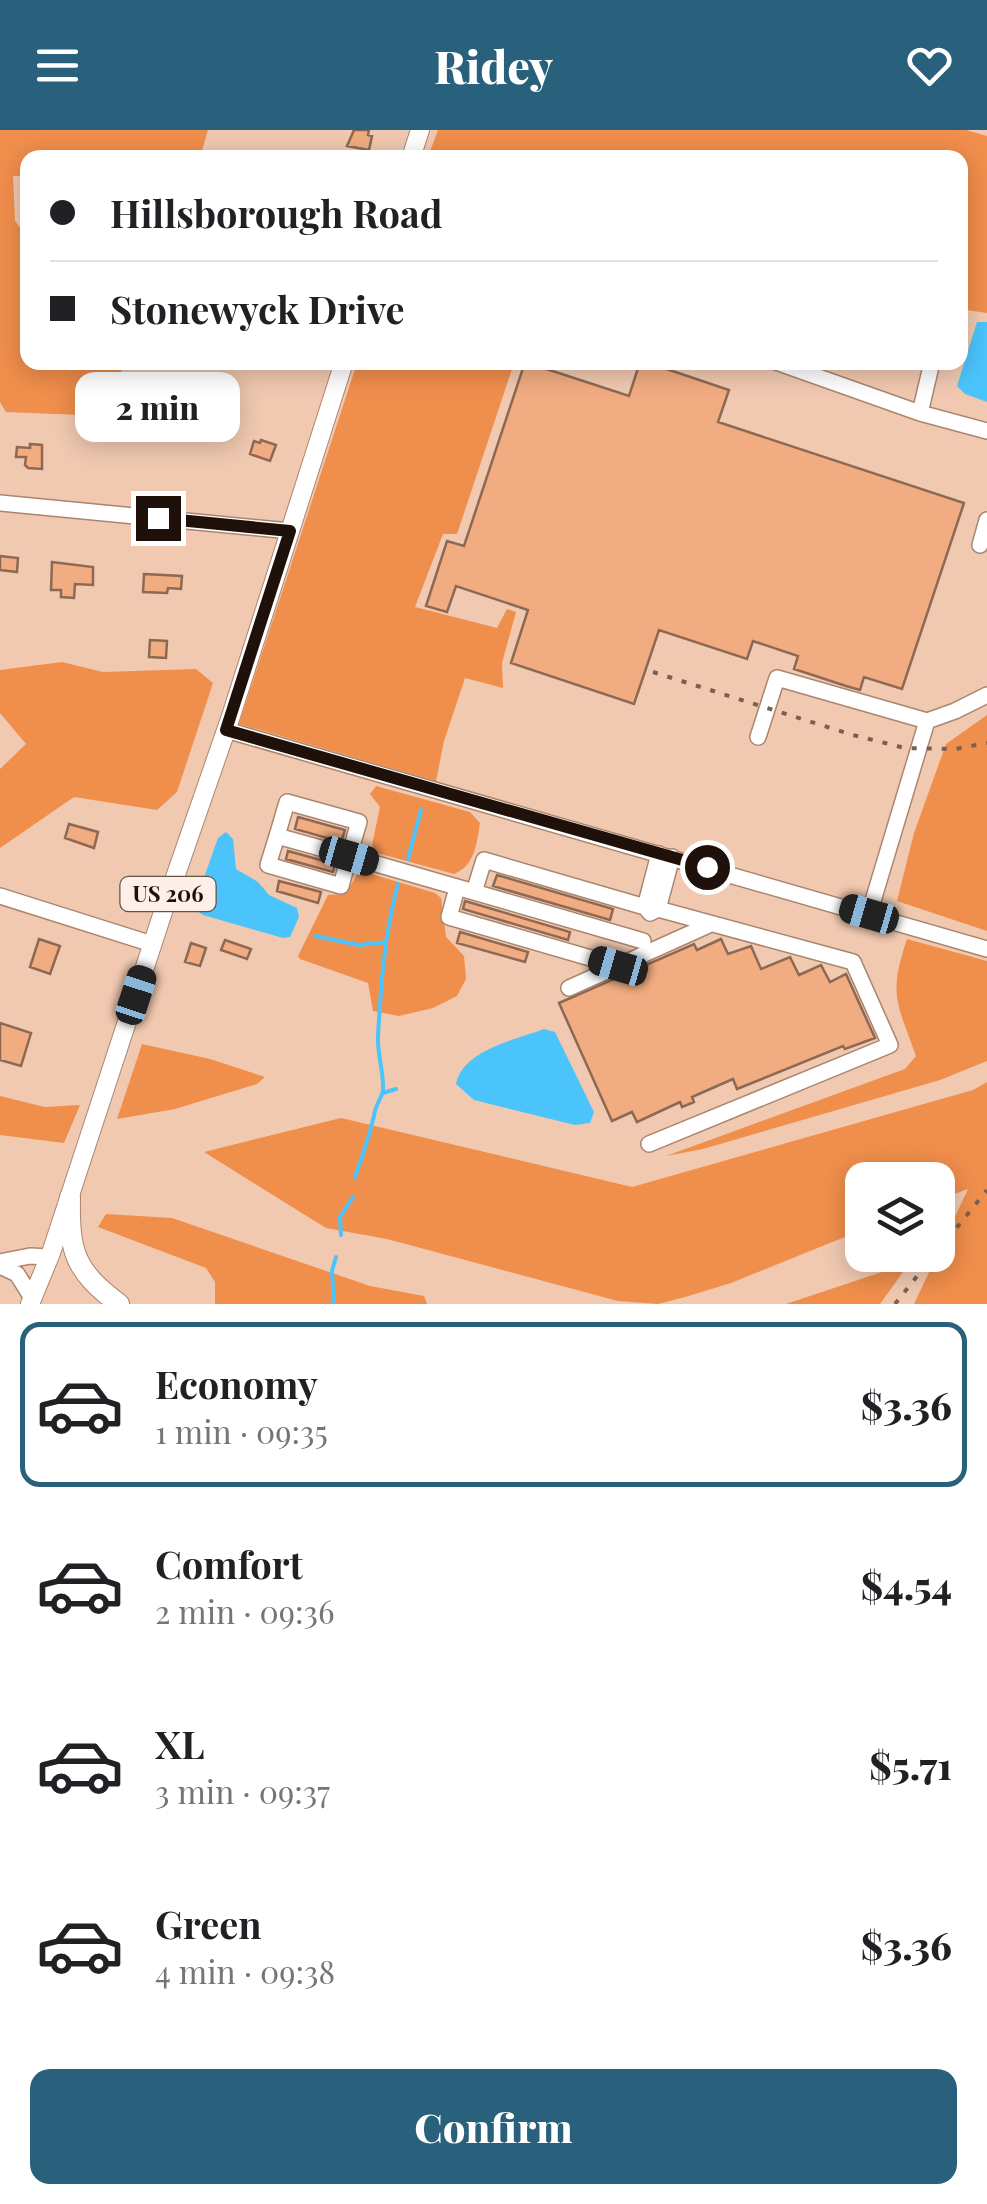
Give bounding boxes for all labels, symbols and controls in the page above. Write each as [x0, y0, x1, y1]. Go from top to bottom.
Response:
text: Ridey [434, 35, 553, 95]
icon: menu [30, 38, 85, 93]
icon: heart [902, 38, 957, 93]
text: Hillsborough Road [110, 187, 442, 238]
text: Stonewyck Drive [110, 283, 405, 334]
callout: 2 min [76, 373, 240, 443]
text: 2 min [116, 385, 199, 428]
route end [136, 496, 181, 541]
car [316, 833, 382, 879]
route start [685, 845, 730, 890]
road number: US 206 [120, 877, 216, 911]
car [836, 891, 902, 937]
car [585, 943, 651, 989]
car [112, 962, 160, 1028]
map controls [845, 1162, 955, 1272]
button: layers [845, 1162, 955, 1272]
text: Economy [155, 1358, 318, 1409]
icon: car [35, 1360, 125, 1450]
text: $3.36 [861, 1379, 952, 1430]
text: 1 min · 09:35 [155, 1409, 328, 1452]
text: Comfort [155, 1538, 303, 1589]
icon: car [35, 1540, 125, 1630]
text: $4.54 [861, 1559, 952, 1610]
text: 2 min · 09:36 [155, 1589, 335, 1632]
text: XL [155, 1718, 204, 1769]
icon: car [35, 1720, 125, 1810]
text: $5.71 [869, 1739, 952, 1790]
text: 3 min · 09:37 [155, 1769, 330, 1812]
text: Green [155, 1898, 262, 1949]
icon: car [35, 1900, 125, 1990]
text: $3.36 [861, 1919, 952, 1970]
text: 4 min · 09:38 [155, 1949, 335, 1992]
button: Confirm [30, 2069, 957, 2184]

